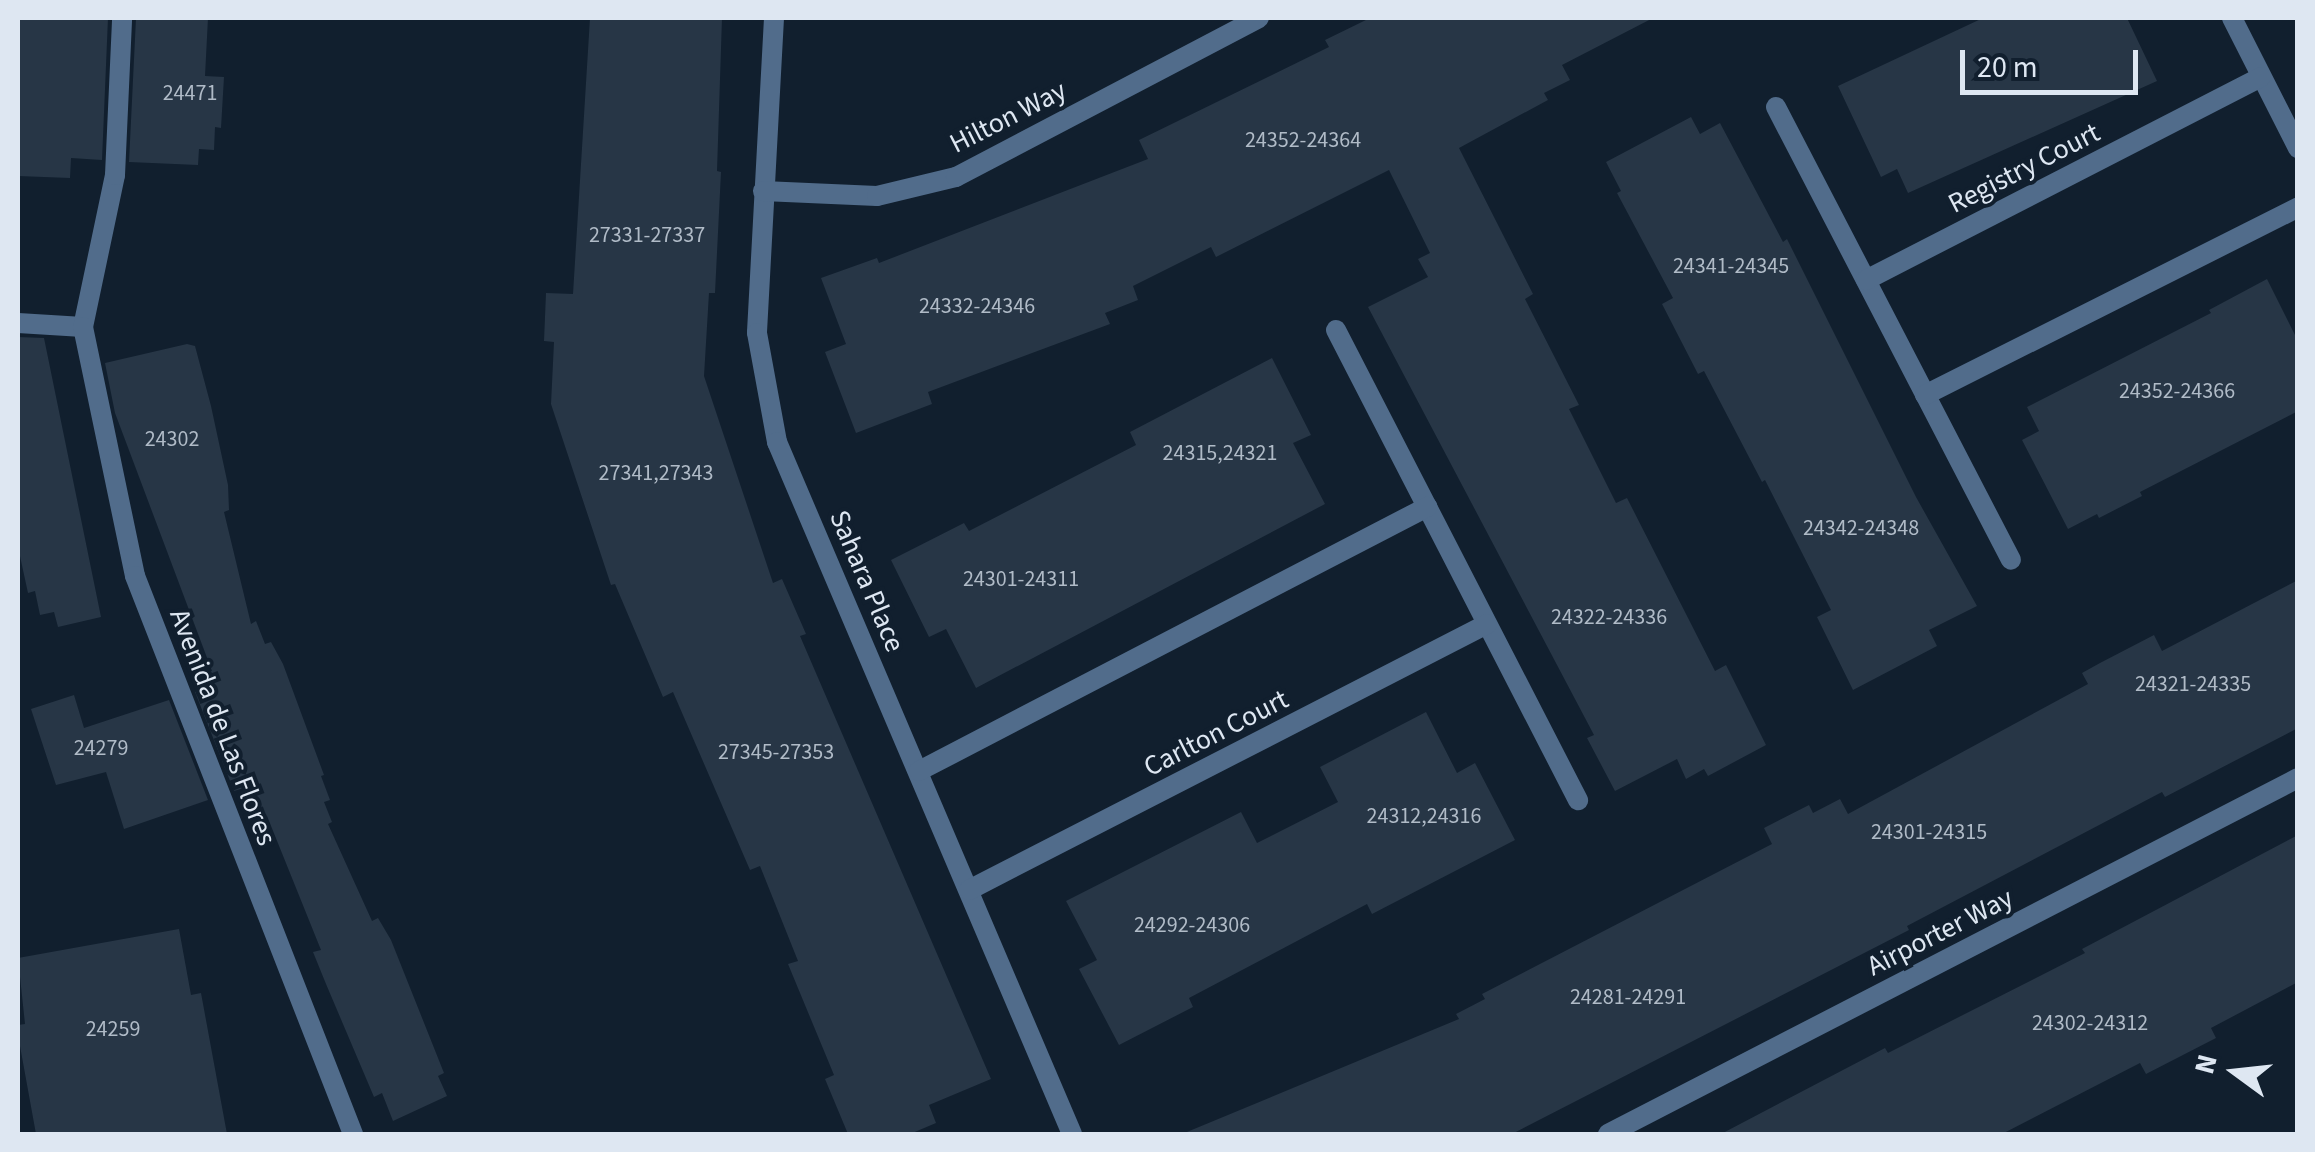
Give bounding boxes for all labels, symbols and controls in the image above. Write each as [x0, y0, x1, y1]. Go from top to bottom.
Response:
scale bar [1965, 30, 2142, 92]
text: 20 m [1977, 46, 2038, 89]
street label: Hilton Way [944, 73, 1072, 161]
house number: 24471 [163, 81, 217, 107]
street label: Registry Court [1943, 115, 2105, 221]
house number: 24352-24364 [1245, 128, 1361, 154]
house number: 27331-27337 [589, 223, 705, 249]
house number: 24341-24345 [1673, 254, 1789, 280]
house number: 24332-24346 [919, 294, 1035, 320]
house number: 24352-24366 [2119, 379, 2235, 405]
house number: 24302 [145, 427, 199, 453]
house number: 24315,24321 [1163, 441, 1277, 467]
house number: 27341,27343 [599, 461, 713, 487]
street label: Sahara Place [822, 505, 912, 657]
house number: 24342-24348 [1803, 516, 1919, 542]
house number: 24301-24311 [963, 567, 1079, 593]
street label: Avenida de Las Flores [162, 604, 284, 850]
house number: 24322-24336 [1551, 605, 1667, 631]
house number: 24321-24335 [2135, 672, 2251, 698]
street label: Carlton Court [1138, 682, 1294, 784]
house number: 24279 [74, 736, 128, 762]
house number: 27345-27353 [718, 740, 834, 766]
house number: 24312,24316 [1367, 804, 1481, 830]
house number: 24301-24315 [1871, 820, 1987, 846]
street label: Airporter Way [1861, 881, 2019, 983]
house number: 24292-24306 [1134, 913, 1250, 939]
house number: 24281-24291 [1570, 985, 1686, 1011]
house number: 24302-24312 [2032, 1011, 2148, 1037]
house number: 24259 [86, 1017, 140, 1043]
north arrow [2185, 1022, 2285, 1122]
text: N [2184, 1050, 2228, 1078]

